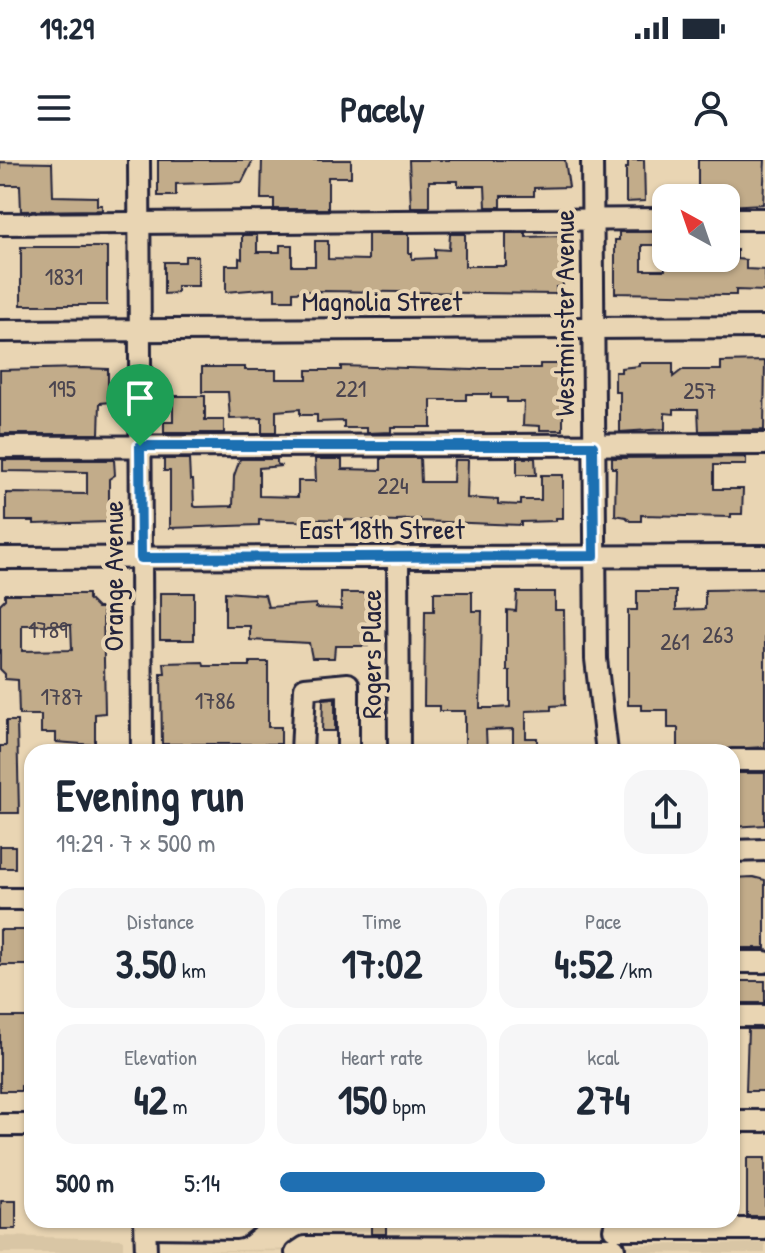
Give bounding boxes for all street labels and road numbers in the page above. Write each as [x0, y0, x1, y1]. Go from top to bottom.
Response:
street label: Westminster Avenue [545, 210, 583, 416]
street label: Magnolia Street [302, 282, 463, 320]
street label: Orange Avenue [94, 500, 132, 652]
street label: East 18th Street [299, 510, 465, 548]
street label: Rogers Place [352, 589, 390, 719]

